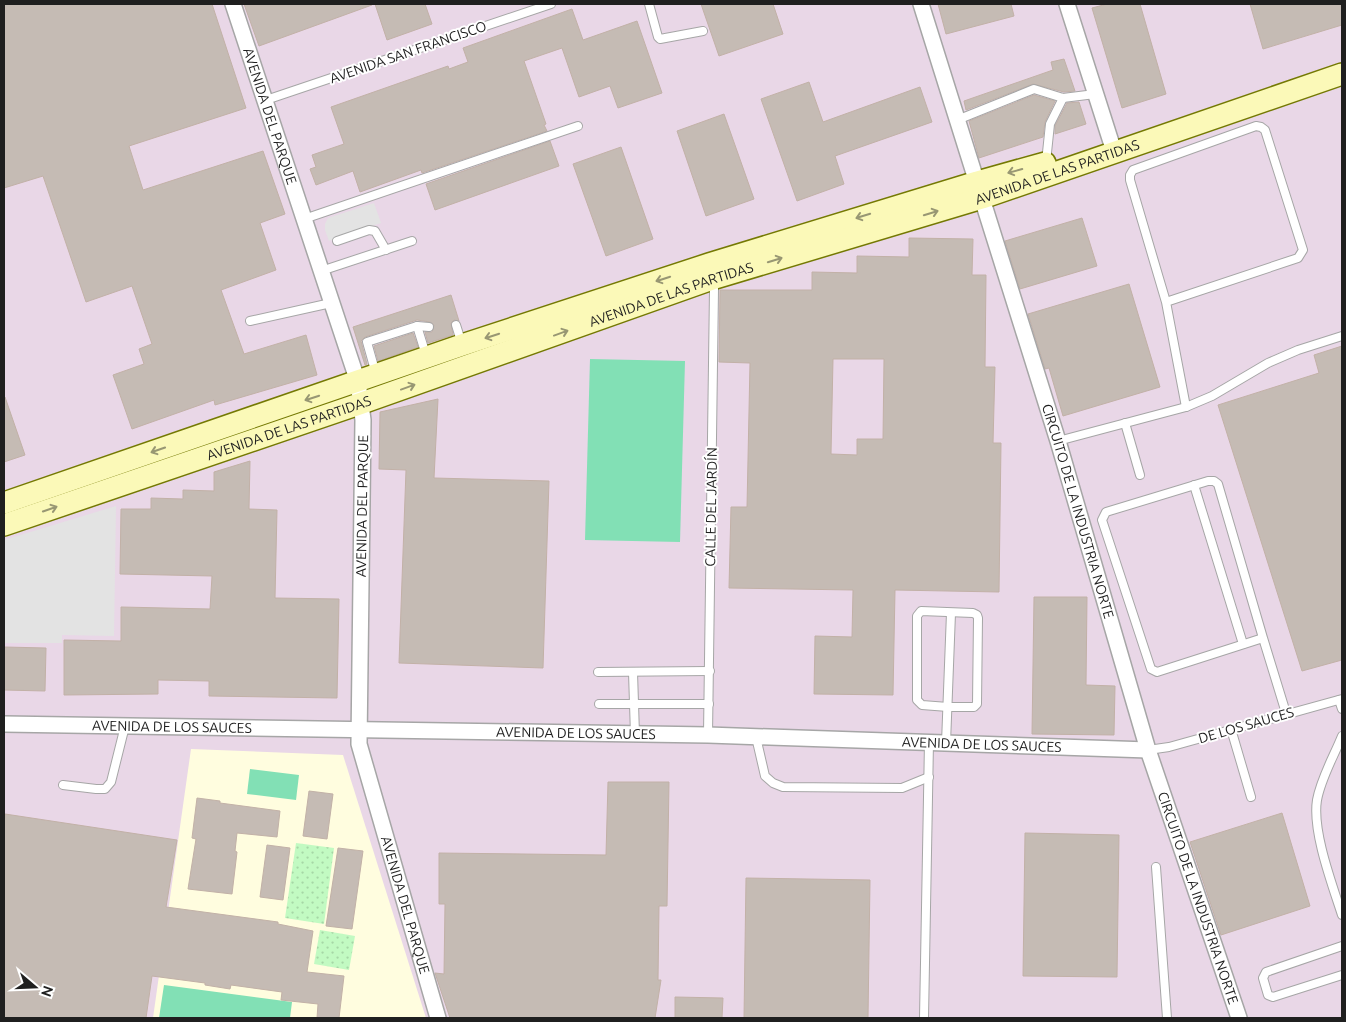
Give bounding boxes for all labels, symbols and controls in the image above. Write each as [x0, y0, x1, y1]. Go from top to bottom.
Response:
street label: AVENIDA SAN FRANCISCO [328, 18, 489, 86]
street label: AVENIDA DEL PARQUE [240, 46, 300, 186]
street label: AVENIDA DE LAS PARTIDAS [973, 136, 1141, 208]
one-way arrow [1007, 167, 1023, 176]
one-way arrow [923, 208, 939, 218]
one-way arrow [855, 212, 871, 222]
one-way arrow [767, 254, 783, 264]
street label: AVENIDA DE LAS PARTIDAS [587, 259, 755, 330]
one-way arrow [656, 275, 671, 284]
one-way arrow [553, 328, 568, 337]
one-way arrow [484, 331, 500, 341]
one-way arrow [400, 382, 415, 391]
street label: AVENIDA DE LAS PARTIDAS [205, 392, 373, 463]
one-way arrow [304, 393, 320, 403]
street label: CIRCUITO DE LA INDUSTRIA NORTE [1039, 402, 1117, 621]
street label: AVENIDA DEL PARQUE [353, 434, 371, 577]
one-way arrow [151, 446, 166, 455]
street label: CALLE DEL JARDÍN [701, 447, 720, 567]
one-way arrow [42, 504, 58, 514]
street label: DE LOS SAUCES [1196, 704, 1296, 746]
street label: AVENIDA DE LOS SAUCES [92, 717, 252, 736]
street label: AVENIDA DE LOS SAUCES [496, 724, 656, 742]
street label: AVENIDA DE LOS SAUCES [902, 734, 1062, 755]
street label: CIRCUITO DE LA INDUSTRIA NORTE [1155, 790, 1242, 1006]
street label: AVENIDA DEL PARQUE [378, 834, 433, 976]
north arrow [10, 962, 60, 1012]
text: N [38, 984, 57, 999]

